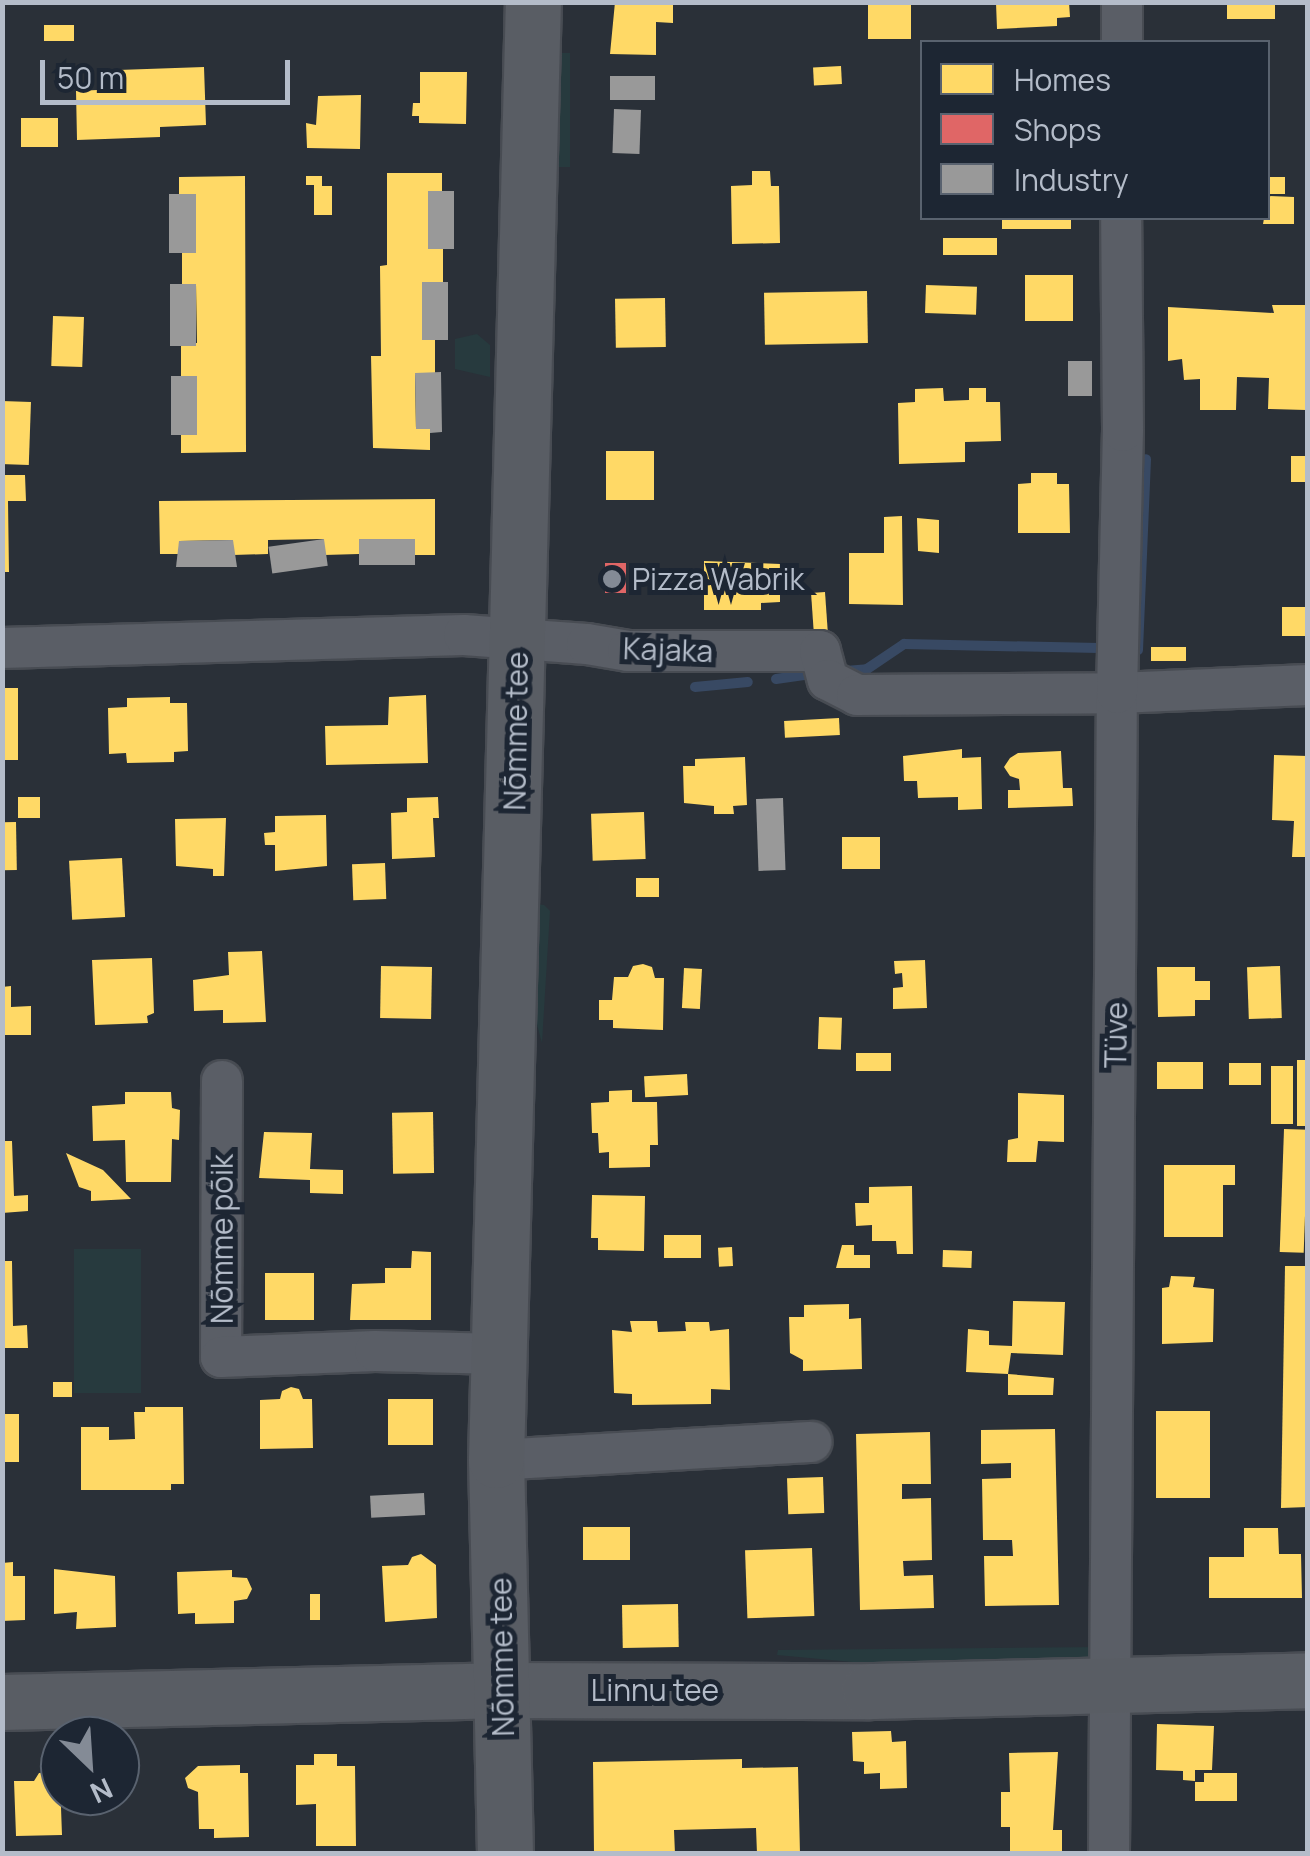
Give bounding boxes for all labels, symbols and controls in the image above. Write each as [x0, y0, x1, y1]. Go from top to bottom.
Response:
scale bar [45, 40, 295, 102]
legend [920, 40, 1270, 220]
text: 50 m [57, 57, 124, 98]
text: Homes [1014, 59, 1111, 100]
text: Shops [1014, 109, 1101, 150]
text: Industry [1014, 159, 1129, 200]
place label: Pizza Wabrik [632, 561, 804, 597]
marker: Pizza Wabrik [601, 568, 623, 590]
street label: Kajaka [622, 630, 714, 670]
street label: Nõmme tee [497, 651, 535, 811]
street label: Tüve [1097, 1001, 1135, 1069]
street label: Nõmme põik [204, 1154, 240, 1324]
street label: Nõmme tee [483, 1577, 521, 1737]
street label: Linnu tee [591, 1672, 719, 1708]
north arrow [40, 1716, 140, 1816]
text: N [85, 1770, 119, 1813]

